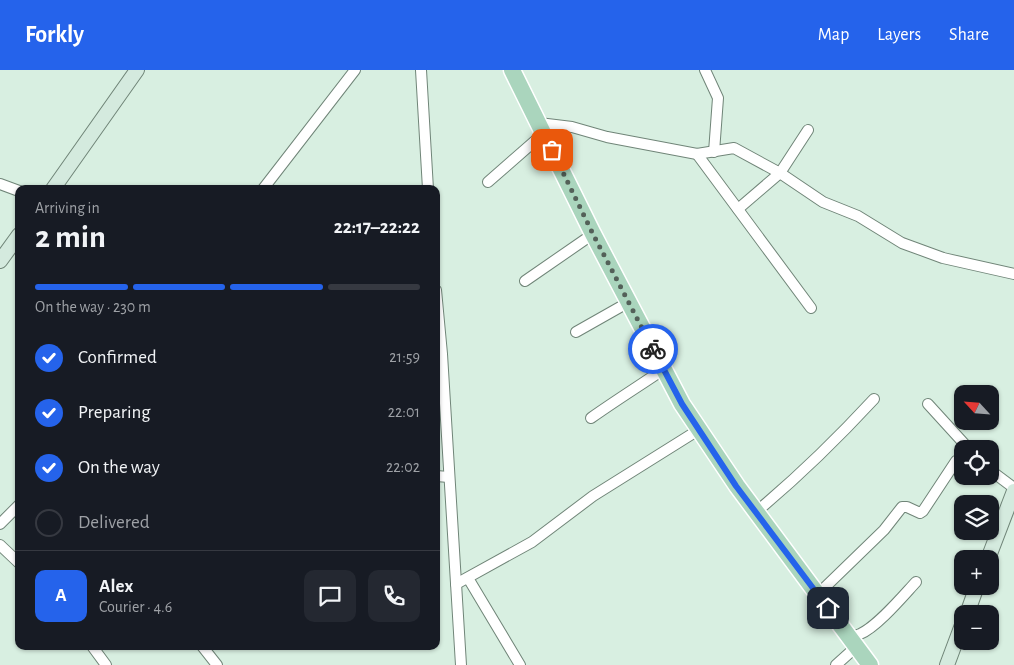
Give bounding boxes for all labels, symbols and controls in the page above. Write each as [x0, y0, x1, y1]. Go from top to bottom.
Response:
text: Forkly [25, 23, 84, 47]
text: Map [818, 26, 849, 44]
text: Layers [877, 26, 921, 44]
text: Share [949, 26, 989, 44]
pin [531, 129, 573, 171]
icon: bag [538, 136, 566, 164]
text: Arriving in [35, 200, 100, 216]
text: 22:17–22:22 [334, 218, 420, 237]
text: 2 min [35, 221, 106, 253]
text: On the way · 230 m [35, 299, 151, 315]
courier [628, 324, 678, 374]
icon: bike [639, 335, 667, 363]
icon: check [35, 344, 63, 372]
text: Confirmed [78, 348, 157, 367]
text: 21:59 [389, 349, 420, 365]
north arrow [954, 385, 999, 430]
map controls [954, 385, 999, 650]
icon: check [35, 399, 63, 427]
text: Preparing [78, 403, 151, 422]
text: 22:01 [388, 404, 420, 420]
button: locate [954, 440, 999, 485]
icon: check [35, 454, 63, 482]
text: On the way [78, 458, 160, 477]
text: 22:02 [386, 459, 420, 475]
button: layers [954, 495, 999, 540]
text: Delivered [78, 513, 150, 532]
button: + [954, 550, 999, 595]
button: chat [304, 570, 356, 622]
button: phone [368, 570, 420, 622]
text: Alex [99, 577, 133, 596]
text: A [55, 586, 67, 605]
pin [807, 587, 849, 629]
icon: home [814, 594, 842, 622]
text: Courier · 4.6 [99, 599, 172, 615]
button: − [954, 605, 999, 650]

